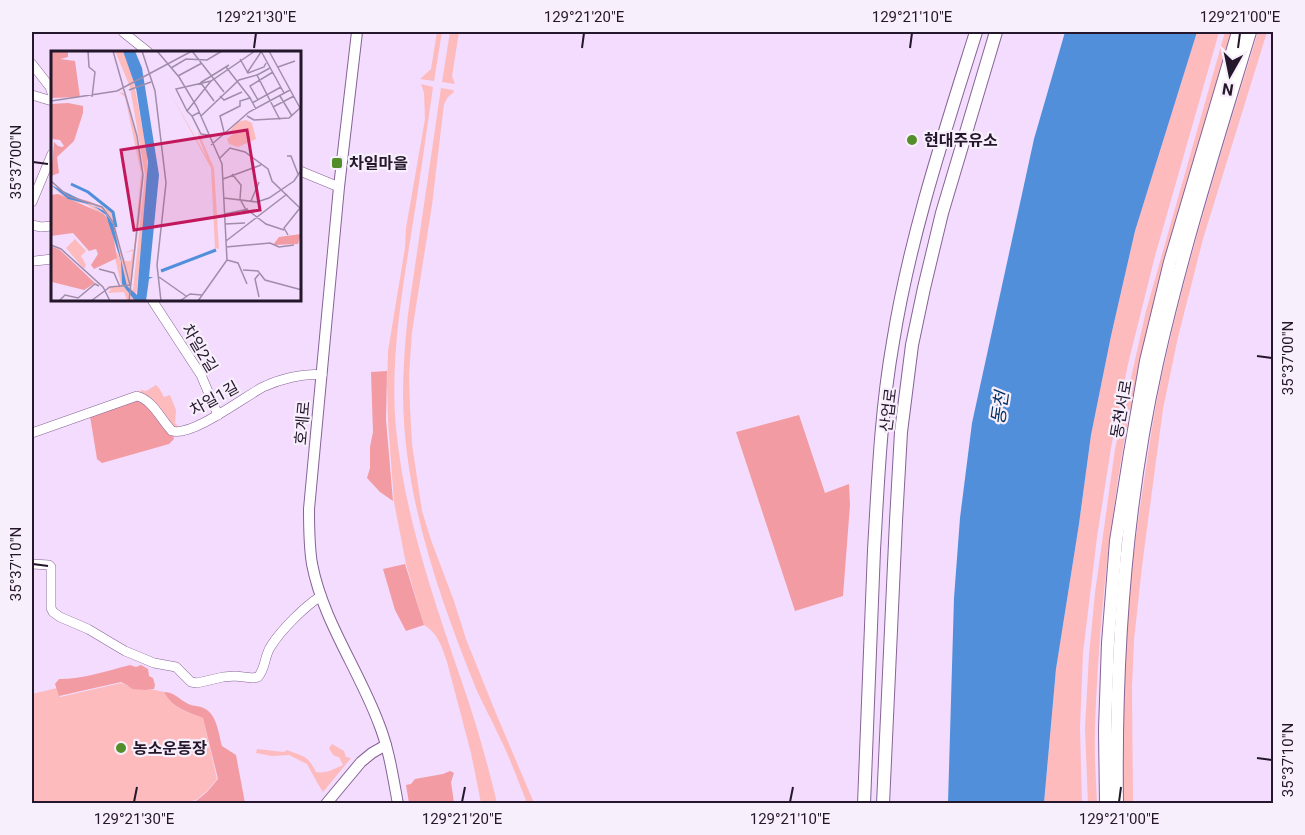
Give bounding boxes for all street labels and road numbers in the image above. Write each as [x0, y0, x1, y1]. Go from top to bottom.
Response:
street label: 차일2길 [178, 321, 221, 376]
street label: 차일1길 [186, 377, 242, 420]
street label: 동천서로 [1107, 378, 1136, 440]
street label: 산업로 [876, 387, 901, 433]
street label: 호계로 [291, 400, 314, 446]

